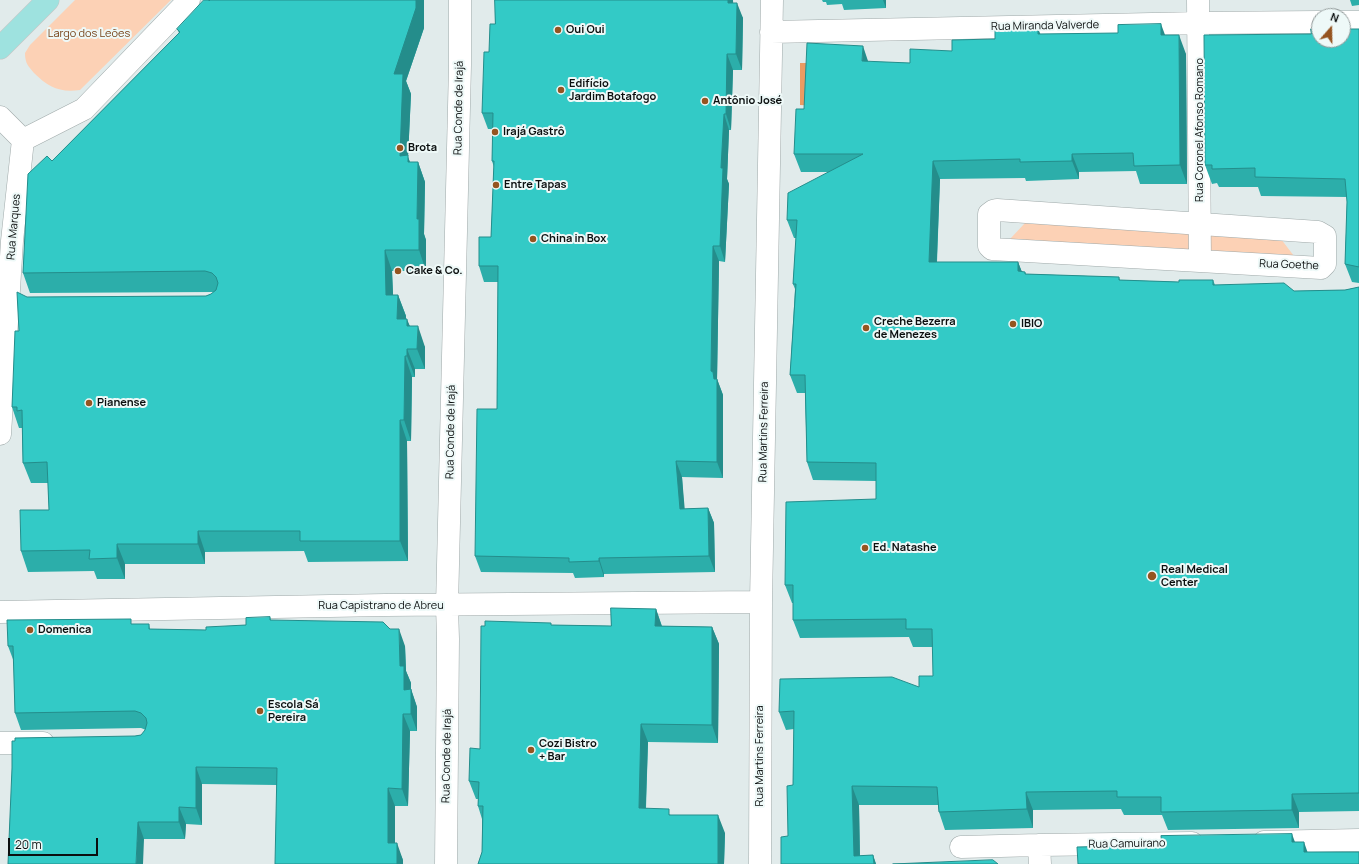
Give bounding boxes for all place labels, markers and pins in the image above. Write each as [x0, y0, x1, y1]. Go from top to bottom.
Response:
place label: Oui Oui [566, 23, 605, 37]
marker: Oui Oui [553, 25, 563, 35]
place label: Edifício Jardim Botafogo [569, 77, 656, 103]
marker: Edifício Jardim Botafogo [556, 85, 566, 95]
place label: Antônio José [713, 94, 782, 108]
marker: Antônio José [700, 96, 710, 106]
place label: Irajá Gastrô [503, 125, 565, 139]
marker: Irajá Gastrô [490, 127, 500, 137]
place label: Brota [408, 141, 437, 155]
marker: Brota [395, 143, 405, 153]
place label: Entre Tapas [504, 178, 566, 192]
marker: Entre Tapas [491, 180, 501, 190]
place label: China in Box [541, 232, 606, 246]
marker: China in Box [528, 234, 538, 244]
place label: Cake & Co. [406, 264, 463, 278]
marker: Cake & Co. [393, 266, 403, 276]
place label: Creche Bezerra de Menezes [874, 315, 956, 341]
place label: IBIO [1021, 317, 1042, 331]
marker: IBIO [1008, 319, 1018, 329]
marker: Creche Bezerra de Menezes [861, 323, 871, 333]
place label: Pianense [97, 396, 146, 410]
marker: Pianense [84, 398, 94, 408]
place label: Ed. Natashe [873, 541, 937, 555]
marker: Ed. Natashe [860, 543, 870, 553]
place label: Real Medical Center [1161, 563, 1228, 589]
marker: Real Medical Center [1146, 570, 1158, 582]
place label: Domenica [38, 623, 91, 637]
marker: Domenica [25, 625, 35, 635]
place label: Escola Sá Pereira [268, 698, 319, 724]
marker: Escola Sá Pereira [255, 706, 265, 716]
place label: Cozi Bistro + Bar [539, 737, 597, 763]
marker: Cozi Bistro + Bar [526, 745, 536, 755]

